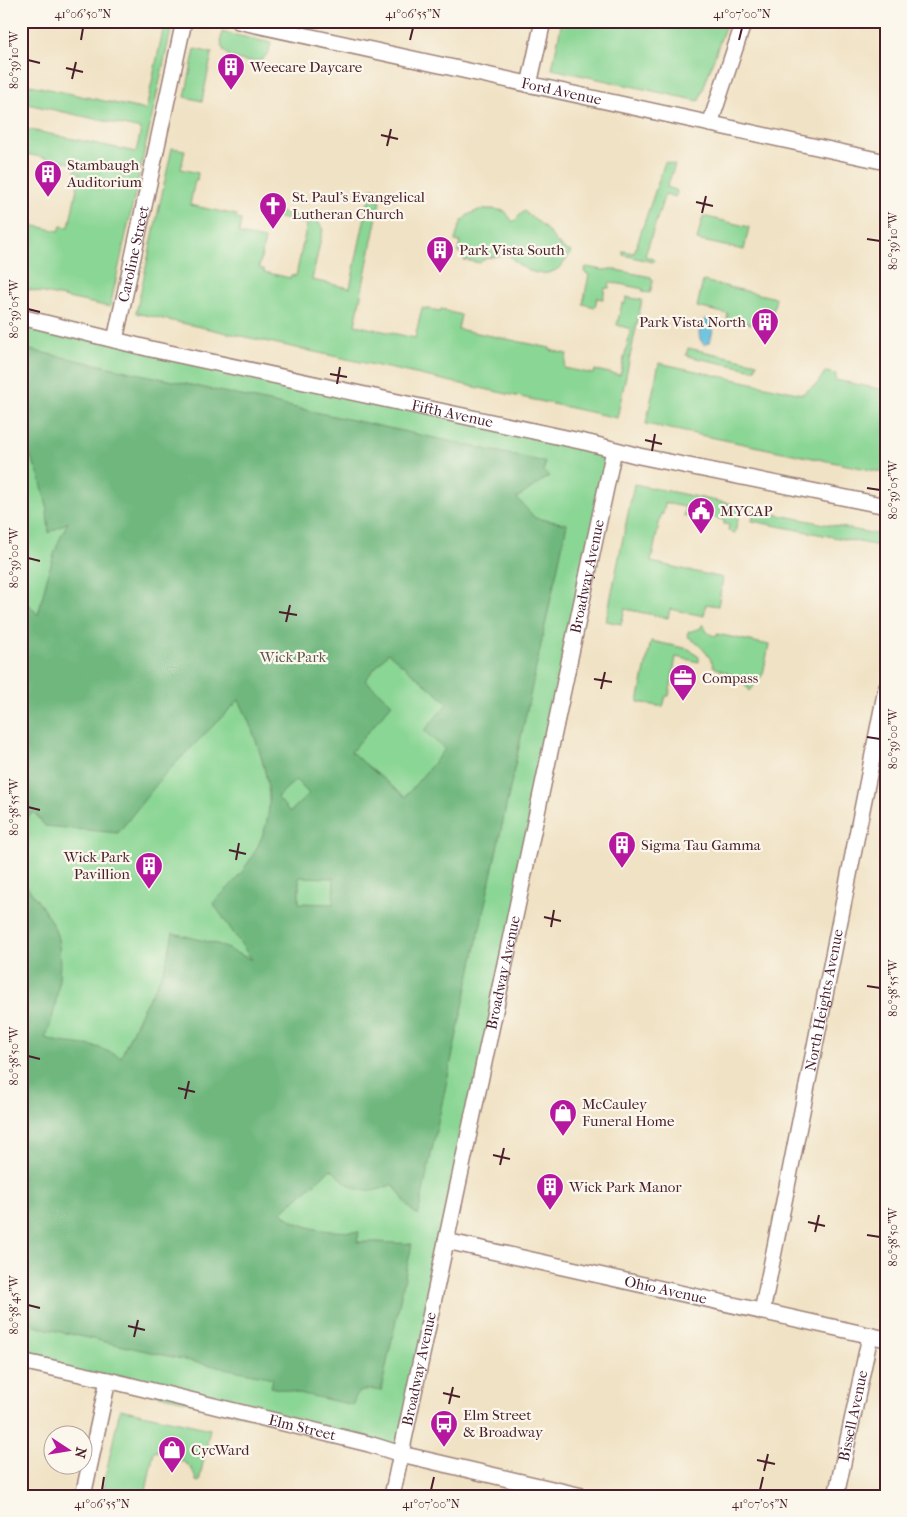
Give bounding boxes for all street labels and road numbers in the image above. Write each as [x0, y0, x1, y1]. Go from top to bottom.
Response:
street label: Ford Avenue [520, 74, 604, 109]
street label: Caroline Street [114, 203, 153, 304]
street label: Fifth Avenue [410, 396, 495, 431]
street label: Broadway Avenue [566, 517, 608, 635]
street label: Broadway Avenue [482, 913, 524, 1031]
street label: North Heights Avenue [801, 927, 847, 1073]
street label: Ohio Avenue [623, 1272, 709, 1308]
street label: Broadway Avenue [398, 1310, 440, 1427]
street label: Bissell Avenue [835, 1368, 872, 1463]
street label: Elm Street [267, 1411, 338, 1445]

